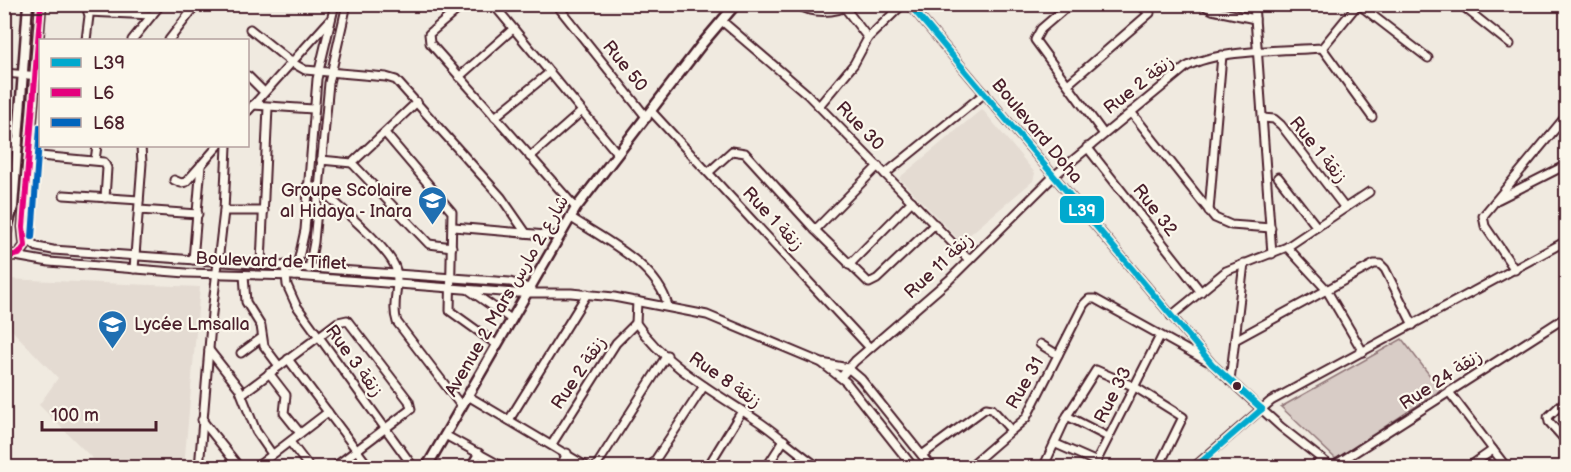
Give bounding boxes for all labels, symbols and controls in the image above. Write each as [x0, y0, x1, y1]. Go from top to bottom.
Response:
street label: Rue 50 [598, 36, 652, 96]
legend [39, 39, 249, 147]
street label: Rue 2 زنقة [1100, 51, 1178, 119]
text: L39 [93, 53, 125, 74]
street label: Boulevard Doha [987, 74, 1087, 188]
text: L6 [93, 83, 114, 104]
street label: Rue 30 [832, 97, 888, 155]
street label: Rue 1 زنقة [1285, 112, 1351, 188]
text: L68 [93, 113, 125, 134]
place label: Groupe Scolaire al Hidaya - Inara [280, 180, 412, 222]
street label: Rue 32 [1128, 180, 1182, 240]
street label: Rue 1 زنقة [738, 183, 808, 255]
school or university icon: Groupe Scolaire al Hidaya - Inara [417, 184, 449, 226]
street label: Avenue 2 Mars شارع 2 مارس [441, 192, 574, 401]
line badge: L39 [1059, 195, 1105, 224]
text: L39 [1068, 202, 1096, 221]
street label: Rue 11 زنقة [900, 229, 978, 303]
street label: Boulevard de Tiflet [195, 248, 347, 274]
school or university icon: Lycée Lmsalla [97, 308, 129, 350]
place label: Lycée Lmsalla [134, 314, 250, 335]
street label: Rue 3 زنقة [321, 321, 387, 401]
street label: Rue 2 زنقة [547, 333, 611, 413]
street label: Rue 24 زنقة [1396, 346, 1486, 414]
street label: Rue 8 زنقة [685, 348, 765, 412]
street label: Rue 31 [1002, 353, 1048, 413]
street label: Rue 33 [1090, 363, 1136, 427]
unlabelled marker [1231, 380, 1243, 392]
scale bar [42, 394, 156, 432]
text: 100 m [51, 405, 99, 426]

